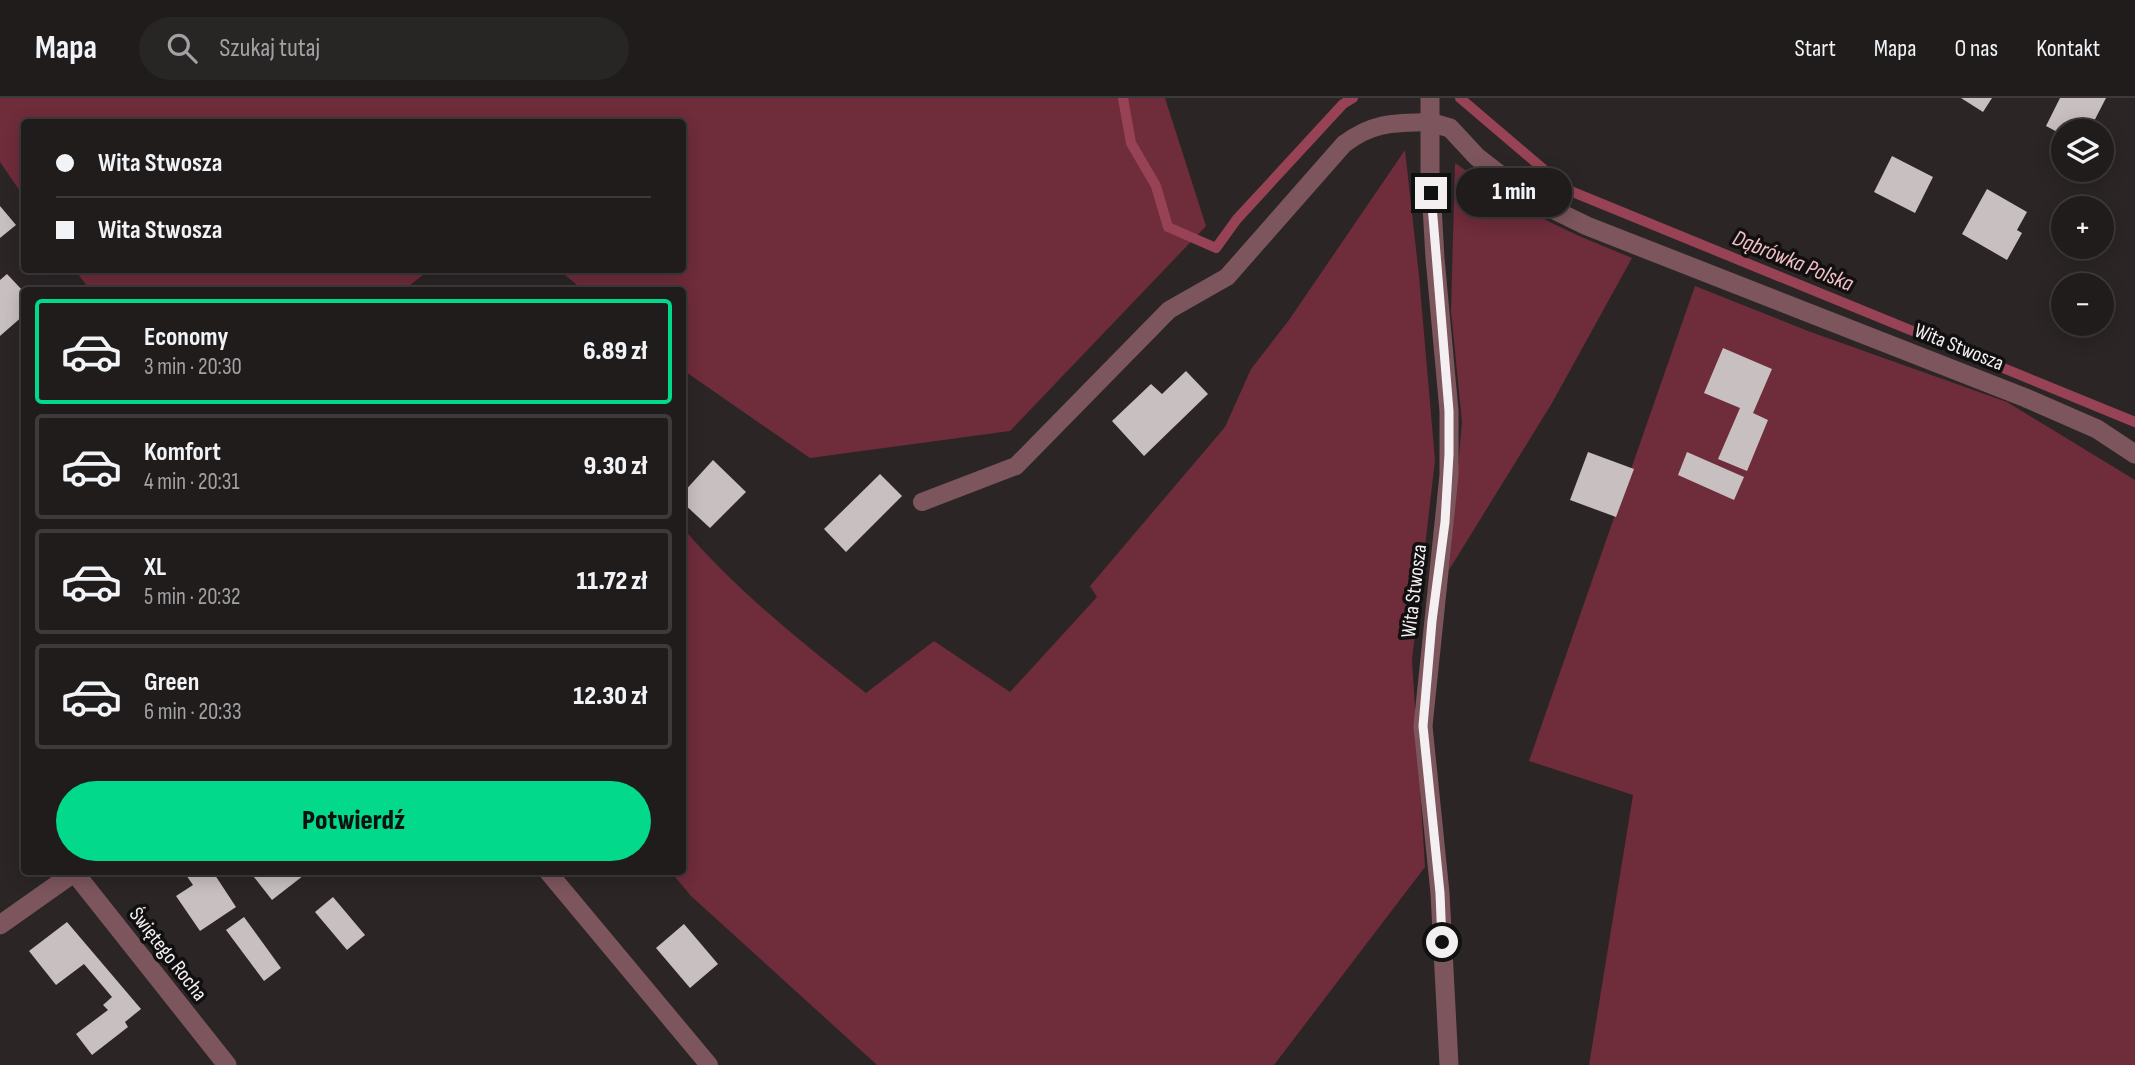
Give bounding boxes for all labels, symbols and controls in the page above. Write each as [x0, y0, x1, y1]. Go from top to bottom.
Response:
search box [139, 17, 629, 80]
text: Mapa [35, 28, 97, 68]
icon: search [163, 29, 201, 67]
text: Szukaj tutaj [219, 33, 320, 64]
text: Start [1795, 34, 1836, 63]
text: Mapa [1874, 34, 1916, 63]
text: O nas [1954, 34, 1998, 63]
text: Kontakt [2036, 34, 2100, 63]
map controls [2051, 119, 2114, 336]
button: layers [2051, 119, 2114, 182]
text: Wita Stwosza [98, 148, 222, 179]
callout: 1 min [1456, 168, 1571, 217]
route end [1415, 177, 1447, 209]
text: 1 min [1492, 178, 1536, 206]
button: + [2051, 196, 2114, 259]
text: Wita Stwosza [98, 215, 222, 246]
water label: Dąbrówka Polska [1729, 224, 1858, 298]
button: − [2051, 273, 2114, 336]
street label: Wita Stwosza [1911, 318, 2007, 376]
icon: car [60, 320, 123, 383]
text: Economy [144, 322, 228, 353]
text: 6.89 zł [583, 336, 647, 367]
text: 3 min · 20:30 [144, 353, 242, 381]
icon: car [60, 435, 123, 498]
text: Komfort [144, 437, 221, 468]
text: 9.30 zł [584, 451, 647, 482]
text: 4 min · 20:31 [144, 468, 240, 496]
street label: Wita Stwosza [1396, 543, 1432, 639]
icon: car [60, 550, 123, 613]
text: XL [144, 552, 166, 583]
text: 11.72 zł [577, 566, 647, 597]
text: 5 min · 20:32 [144, 583, 241, 611]
icon: car [60, 665, 123, 728]
text: Green [144, 667, 199, 698]
text: 12.30 zł [573, 681, 647, 712]
text: 6 min · 20:33 [144, 698, 242, 726]
button: Potwierdź [56, 781, 651, 861]
street label: Świętego Rocha [124, 902, 212, 1006]
route start [1426, 926, 1458, 958]

